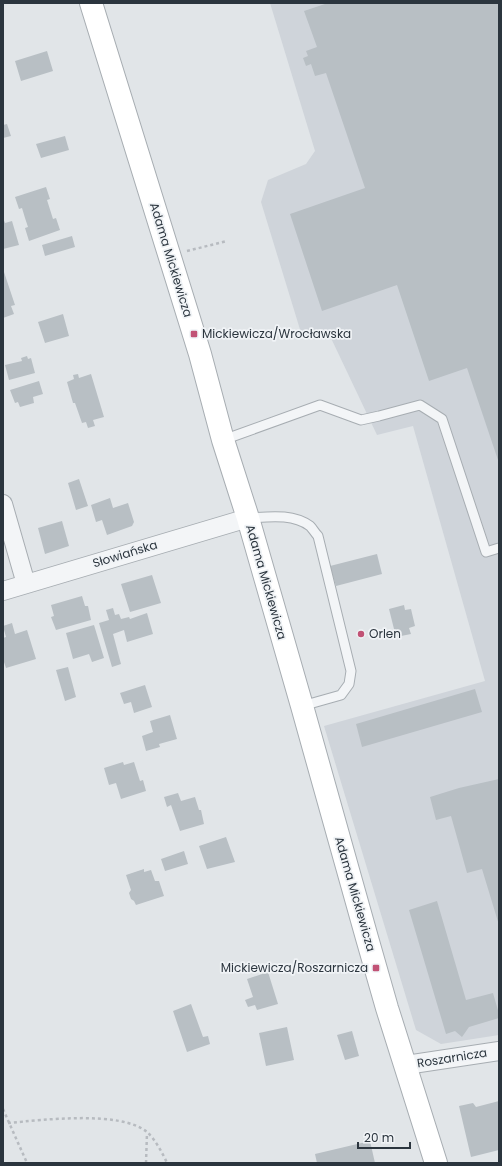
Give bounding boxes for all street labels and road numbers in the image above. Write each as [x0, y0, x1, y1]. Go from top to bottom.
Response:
street label: Adama Mickiewicza [146, 201, 197, 319]
street label: Adama Mickiewicza [242, 522, 291, 641]
street label: Słowiańska [90, 536, 159, 571]
street label: Adama Mickiewicza [331, 834, 380, 953]
street label: Roszarnicza [416, 1044, 488, 1071]

